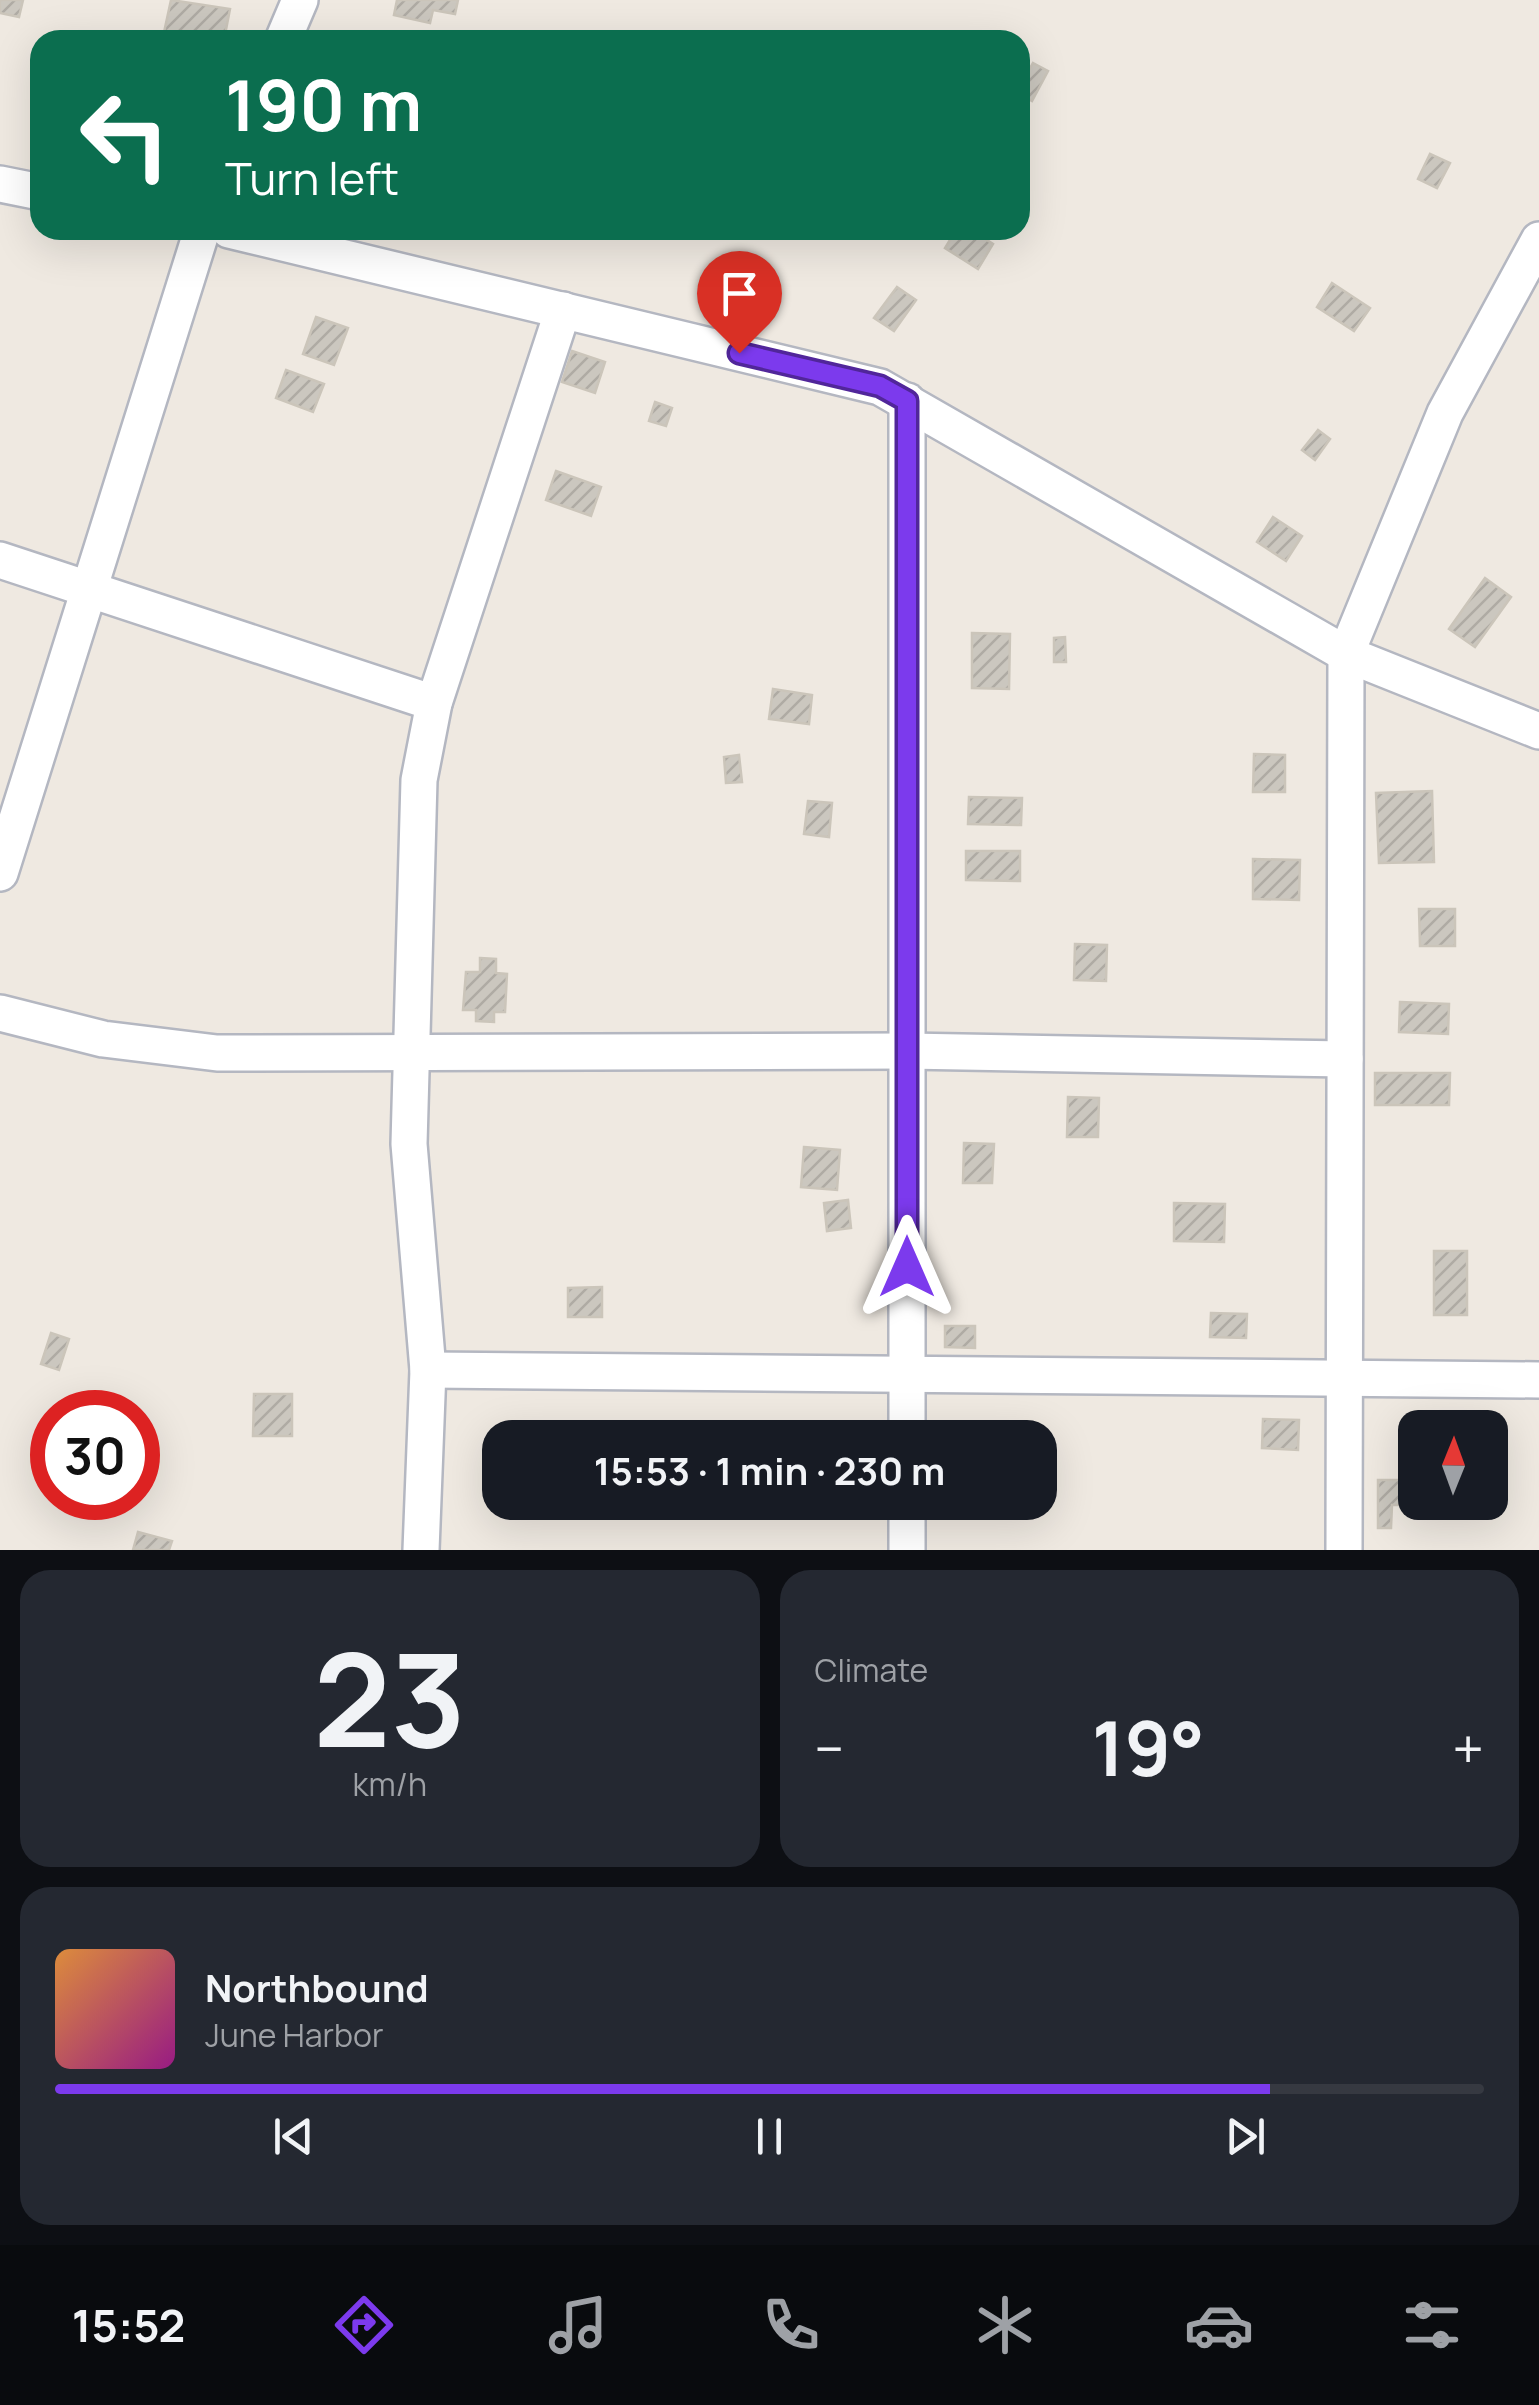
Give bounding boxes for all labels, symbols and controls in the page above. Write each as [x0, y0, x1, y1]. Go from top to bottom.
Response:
text: 190 m [225, 56, 422, 152]
icon: left [60, 70, 190, 200]
text: Turn left [225, 147, 399, 209]
pin [697, 251, 782, 354]
icon: arrive [712, 266, 767, 321]
position arrow [855, 1215, 959, 1319]
speed limit sign: 30 [30, 1390, 160, 1520]
north arrow [1398, 1410, 1508, 1520]
map controls [1398, 1410, 1508, 1520]
text: 15:53 · 1 min · 230 m [594, 1444, 945, 1496]
text: 23 [313, 1608, 466, 1786]
text: Climate [815, 1648, 928, 1692]
text: 19° [1092, 1696, 1205, 1799]
text: − [815, 1710, 844, 1786]
text: + [1452, 1710, 1484, 1786]
text: km/h [353, 1762, 427, 1806]
text: Northbound [205, 1961, 429, 2013]
text: June Harbor [205, 2013, 383, 2057]
icon: previous [266, 2109, 321, 2164]
icon: pause [742, 2109, 797, 2164]
icon: next [1218, 2109, 1273, 2164]
icon: directions [329, 2290, 399, 2360]
icon: music [543, 2290, 613, 2360]
icon: phone [756, 2290, 826, 2360]
icon: climate [970, 2290, 1040, 2360]
icon: car [1184, 2290, 1254, 2360]
icon: filters [1397, 2290, 1467, 2360]
text: 15:52 [72, 2294, 185, 2356]

